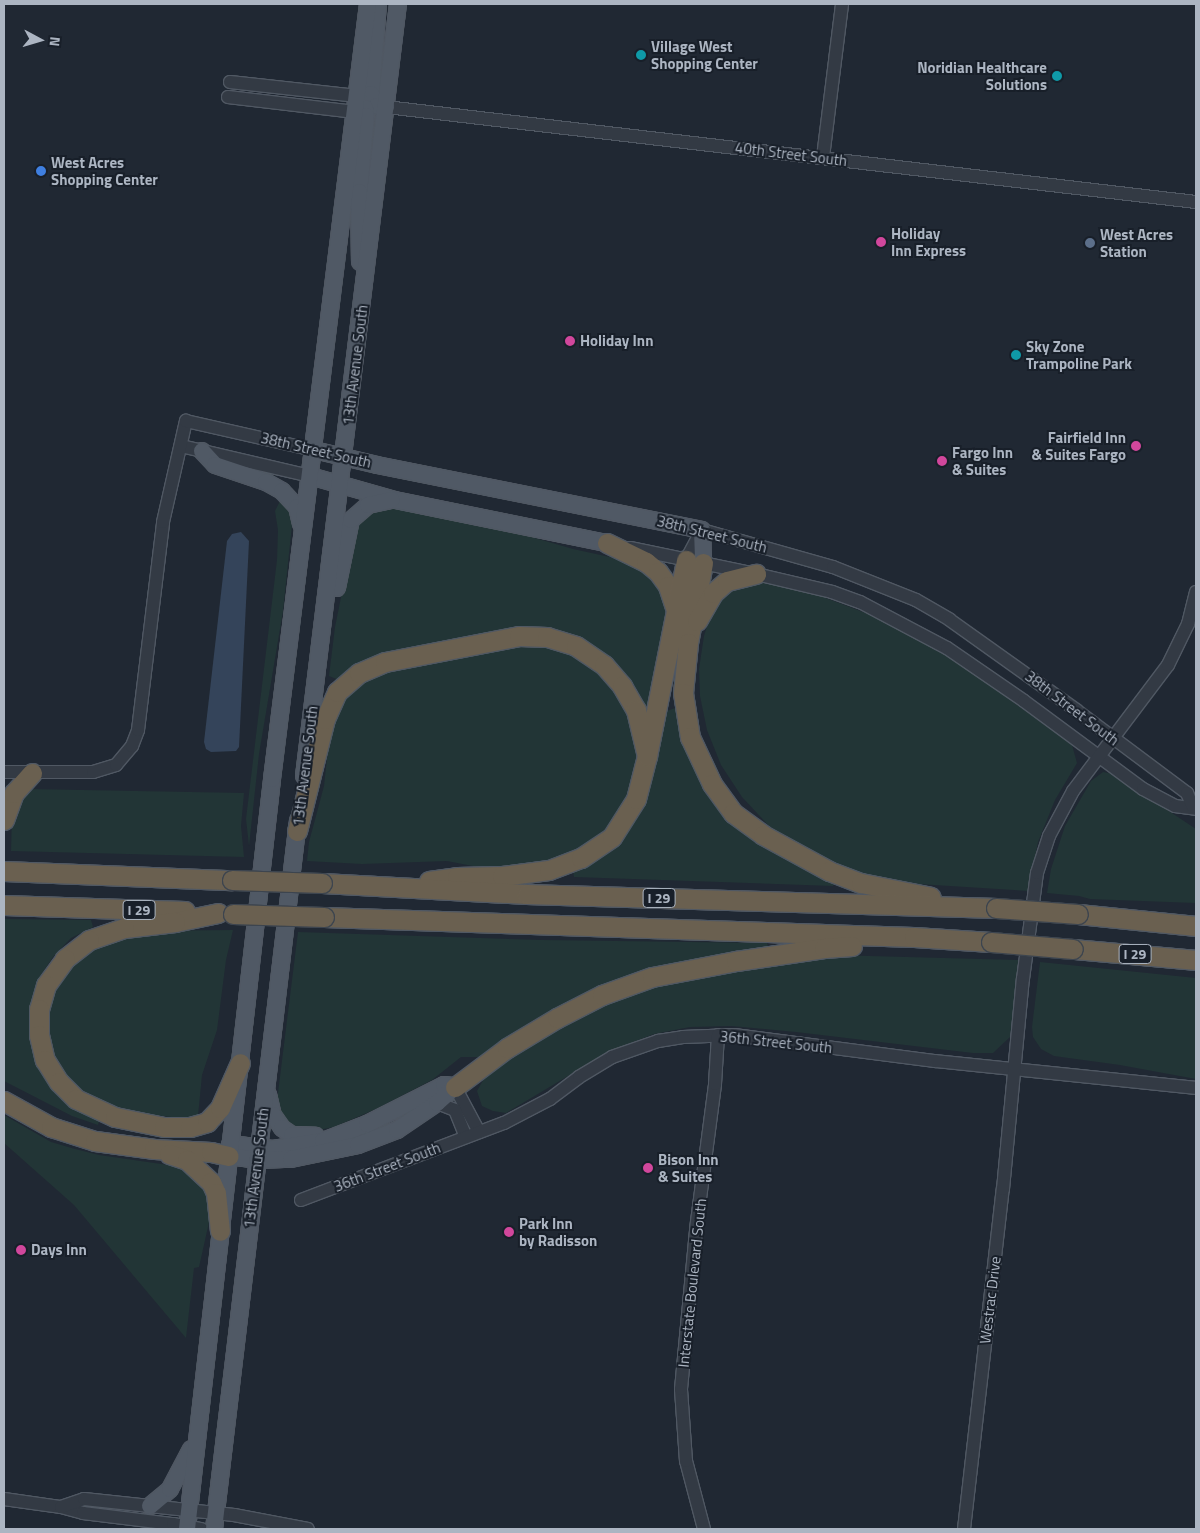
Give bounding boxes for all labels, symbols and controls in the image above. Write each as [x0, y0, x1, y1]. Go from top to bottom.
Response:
north arrow [15, 15, 65, 65]
text: N [44, 36, 66, 48]
place label: Village West Shopping Center [651, 37, 758, 72]
marker: Village West Shopping Center [635, 49, 647, 61]
place label: Noridian Healthcare Solutions [917, 58, 1047, 93]
marker: Noridian Healthcare Solutions [1051, 70, 1063, 82]
street label: 40th Street South [734, 138, 848, 170]
place label: West Acres Shopping Center [51, 153, 158, 188]
marker: West Acres Shopping Center [35, 165, 47, 177]
place label: Holiday Inn Express [891, 224, 966, 259]
place label: West Acres Station [1100, 225, 1173, 260]
marker: Holiday Inn Express [875, 236, 887, 248]
marker: West Acres Station [1084, 237, 1096, 249]
street label: 13th Avenue South [339, 304, 371, 426]
place label: Holiday Inn [580, 332, 653, 350]
marker: Holiday Inn [564, 335, 576, 347]
place label: Sky Zone Trampoline Park [1026, 337, 1132, 372]
marker: Sky Zone Trampoline Park [1010, 349, 1022, 361]
place label: Fairfield Inn & Suites Fargo [1031, 428, 1126, 463]
street label: 38th Street South [259, 429, 373, 471]
marker: Fairfield Inn & Suites Fargo [1130, 440, 1142, 452]
place label: Fargo Inn & Suites [952, 443, 1013, 478]
marker: Fargo Inn & Suites [936, 455, 948, 467]
street label: 38th Street South [655, 512, 769, 556]
street label: 38th Street South [1022, 667, 1122, 749]
street label: 13th Avenue South [289, 705, 321, 827]
road number: I 29 [642, 886, 676, 910]
road number: I 29 [122, 898, 156, 922]
road number: I 29 [1118, 942, 1152, 966]
street label: 36th Street South [719, 1027, 833, 1057]
street label: 13th Avenue South [240, 1107, 272, 1229]
street label: 36th Street South [331, 1138, 443, 1196]
place label: Bison Inn & Suites [658, 1150, 719, 1185]
marker: Bison Inn & Suites [642, 1162, 654, 1174]
street label: Interstate Boulevard South [674, 1198, 710, 1368]
place label: Park Inn by Radisson [519, 1214, 597, 1249]
marker: Park Inn by Radisson [503, 1226, 515, 1238]
place label: Days Inn [31, 1241, 87, 1259]
marker: Days Inn [15, 1244, 27, 1256]
street label: Westrac Drive [976, 1255, 1004, 1345]

